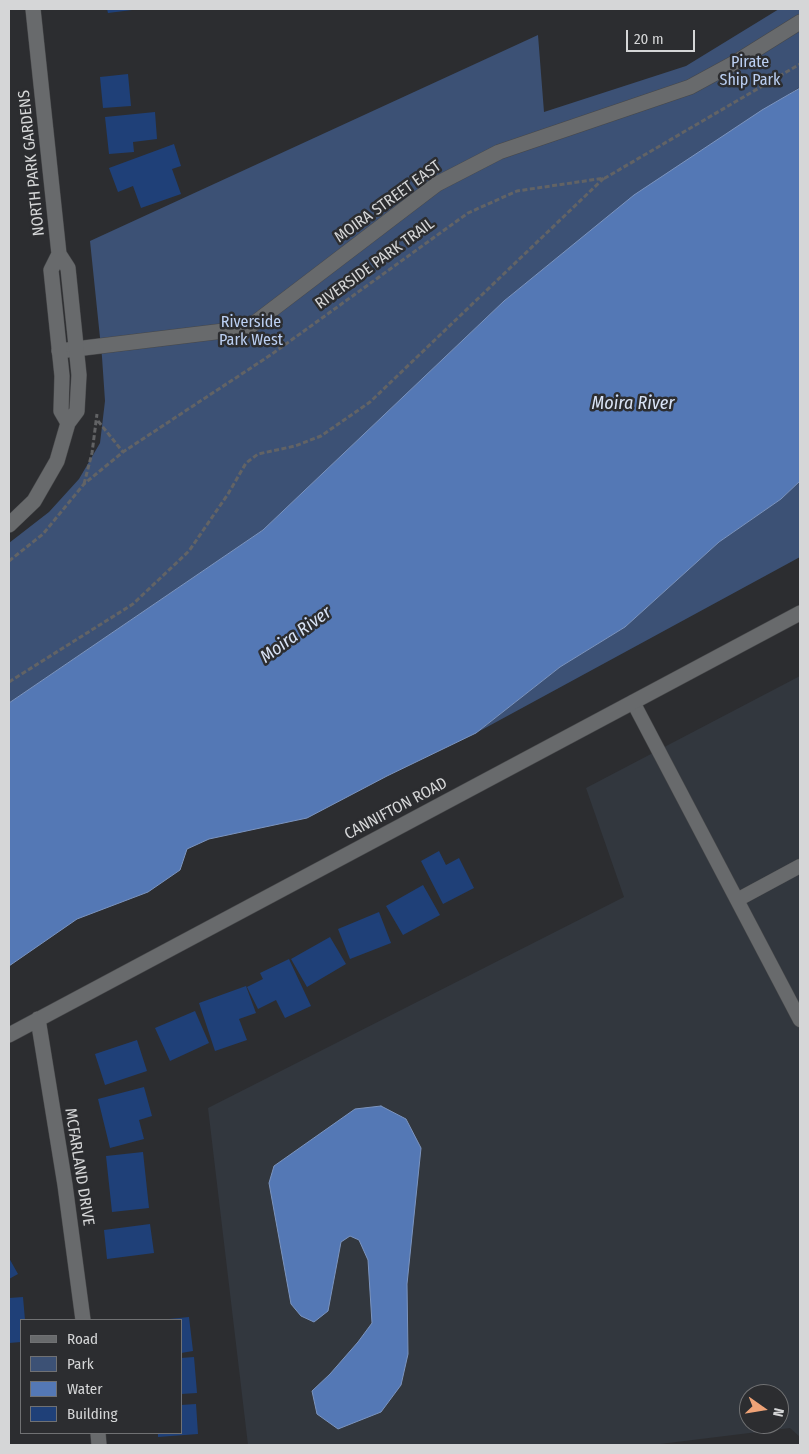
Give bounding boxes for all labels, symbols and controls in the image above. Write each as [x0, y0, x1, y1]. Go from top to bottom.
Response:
scale bar [629, 20, 698, 52]
text: 20 m [634, 30, 664, 48]
park label: Pirate Ship Park [719, 53, 781, 91]
street label: NORTH PARK GARDENS [15, 89, 49, 237]
street label: MOIRA STREET EAST [331, 157, 445, 247]
street label: RIVERSIDE PARK TRAIL [312, 214, 438, 314]
park label: Riverside Park West [219, 313, 283, 351]
water label: Moira River [592, 393, 674, 415]
water label: Moira River [256, 602, 336, 668]
street label: CANNIFTON ROAD [341, 774, 451, 844]
street label: MCFARLAND DRIVE [60, 1107, 98, 1227]
legend [20, 1319, 182, 1434]
text: Road [67, 1330, 98, 1348]
text: Park [67, 1355, 94, 1373]
text: Water [67, 1380, 102, 1398]
north arrow [739, 1384, 789, 1434]
text: Building [67, 1405, 118, 1423]
text: N [769, 1406, 787, 1418]

